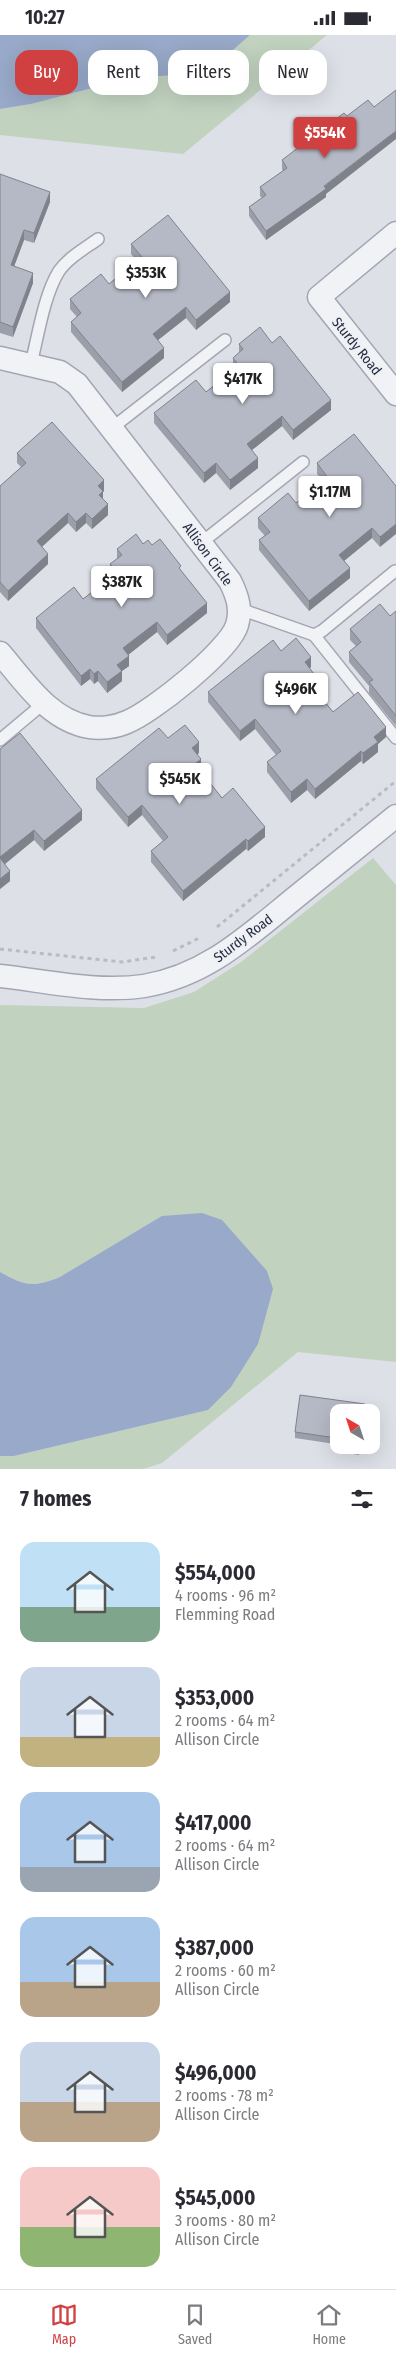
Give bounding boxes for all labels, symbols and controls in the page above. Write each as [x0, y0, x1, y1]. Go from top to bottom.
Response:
text: 10:27 [25, 6, 65, 29]
chip: Buy [15, 50, 78, 95]
chip: Rent [88, 50, 158, 95]
chip: Filters [168, 50, 249, 95]
chip: New [259, 50, 327, 95]
pin: $554K [290, 117, 360, 159]
text: $554K [304, 123, 346, 142]
pin: $353K [111, 257, 181, 299]
text: $353K [126, 263, 166, 282]
street label: Sturdy Road [328, 314, 385, 379]
pin: $417K [208, 363, 278, 405]
text: $417K [224, 369, 262, 388]
pin: $1.17M [289, 475, 371, 518]
text: $1.17M [309, 482, 351, 501]
street label: Allison Circle [179, 519, 236, 589]
pin: $387K [87, 565, 157, 608]
text: $387K [102, 572, 142, 591]
pin: $496K [261, 673, 331, 715]
text: $496K [275, 679, 317, 698]
pin: $545K [145, 763, 215, 805]
text: $545K [159, 769, 201, 788]
street label: Sturdy Road [210, 911, 276, 966]
north arrow [330, 1404, 380, 1454]
map controls [330, 1404, 380, 1454]
icon: filters [348, 1485, 376, 1513]
text: 7 homes [20, 1486, 91, 1512]
text: $554,000 [175, 1560, 256, 1586]
icon: home [60, 1562, 120, 1622]
text: 4 rooms · 96 m² [175, 1586, 276, 1605]
text: Flemming Road [175, 1605, 275, 1624]
text: $353,000 [175, 1685, 254, 1711]
icon: home [60, 1687, 120, 1747]
text: 2 rooms · 64 m² [175, 1711, 275, 1730]
text: Allison Circle [175, 1730, 260, 1749]
text: $417,000 [175, 1810, 252, 1836]
icon: home [60, 1812, 120, 1872]
text: 2 rooms · 64 m² [175, 1836, 275, 1855]
text: Allison Circle [175, 1855, 260, 1874]
text: $387,000 [175, 1935, 254, 1961]
icon: home [60, 1937, 120, 1997]
text: 2 rooms · 60 m² [175, 1961, 276, 1980]
text: Allison Circle [175, 1980, 260, 1999]
text: $496,000 [175, 2060, 257, 2086]
icon: home [60, 2062, 120, 2122]
text: 2 rooms · 78 m² [175, 2086, 274, 2105]
text: Allison Circle [175, 2105, 260, 2124]
text: $545,000 [175, 2185, 256, 2211]
icon: home [60, 2187, 120, 2247]
text: 3 rooms · 80 m² [175, 2211, 276, 2230]
text: Allison Circle [175, 2230, 260, 2249]
tab: Map [50, 2301, 78, 2348]
tab: Saved [178, 2301, 212, 2348]
tab: Home [312, 2301, 346, 2348]

